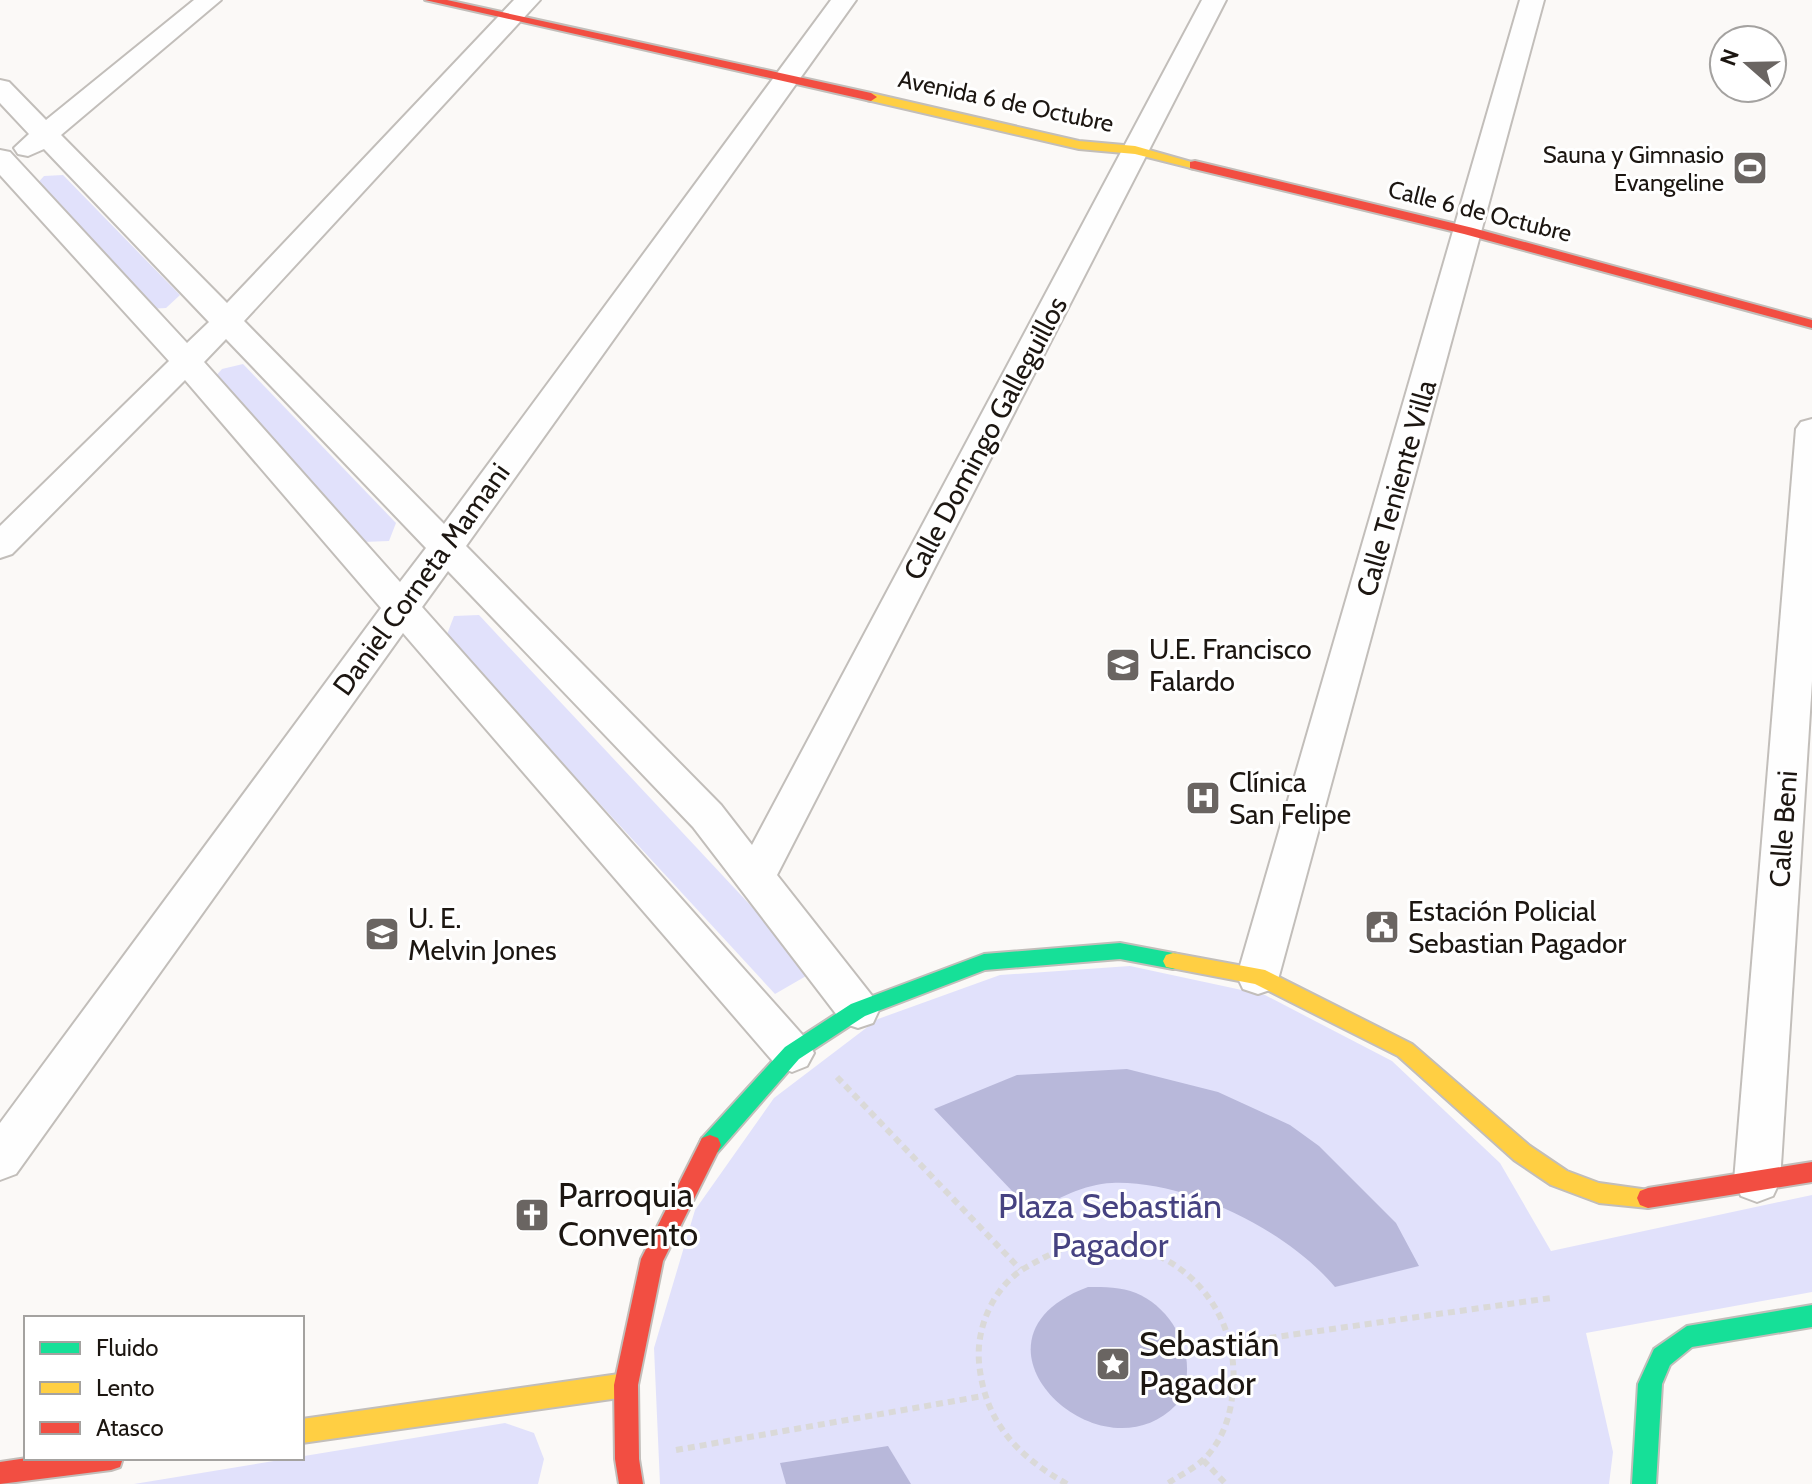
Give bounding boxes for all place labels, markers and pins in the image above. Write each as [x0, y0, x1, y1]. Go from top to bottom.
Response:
place label: Sauna y Gimnasio Evangeline [1543, 140, 1724, 197]
sports icon: Sauna y Gimnasio Evangeline [1731, 149, 1769, 187]
place label: U.E. Francisco Falardo [1149, 632, 1312, 698]
school or university icon: U.E. Francisco Falardo [1104, 646, 1142, 684]
place label: Clínica San Felipe [1229, 765, 1351, 831]
hospital icon: Clínica San Felipe [1184, 779, 1222, 817]
place label: Estación Policial Sebastian Pagador [1408, 894, 1626, 960]
place label: U. E. Melvin Jones [408, 901, 557, 967]
public building icon: Estación Policial Sebastian Pagador [1363, 908, 1401, 946]
school or university icon: U. E. Melvin Jones [363, 915, 401, 953]
place label: Parroquia Convento [558, 1174, 698, 1255]
church icon: Parroquia Convento [513, 1196, 551, 1234]
place label: Sebastián Pagador [1139, 1323, 1280, 1404]
place icon: Sebastián Pagador [1094, 1345, 1132, 1383]

